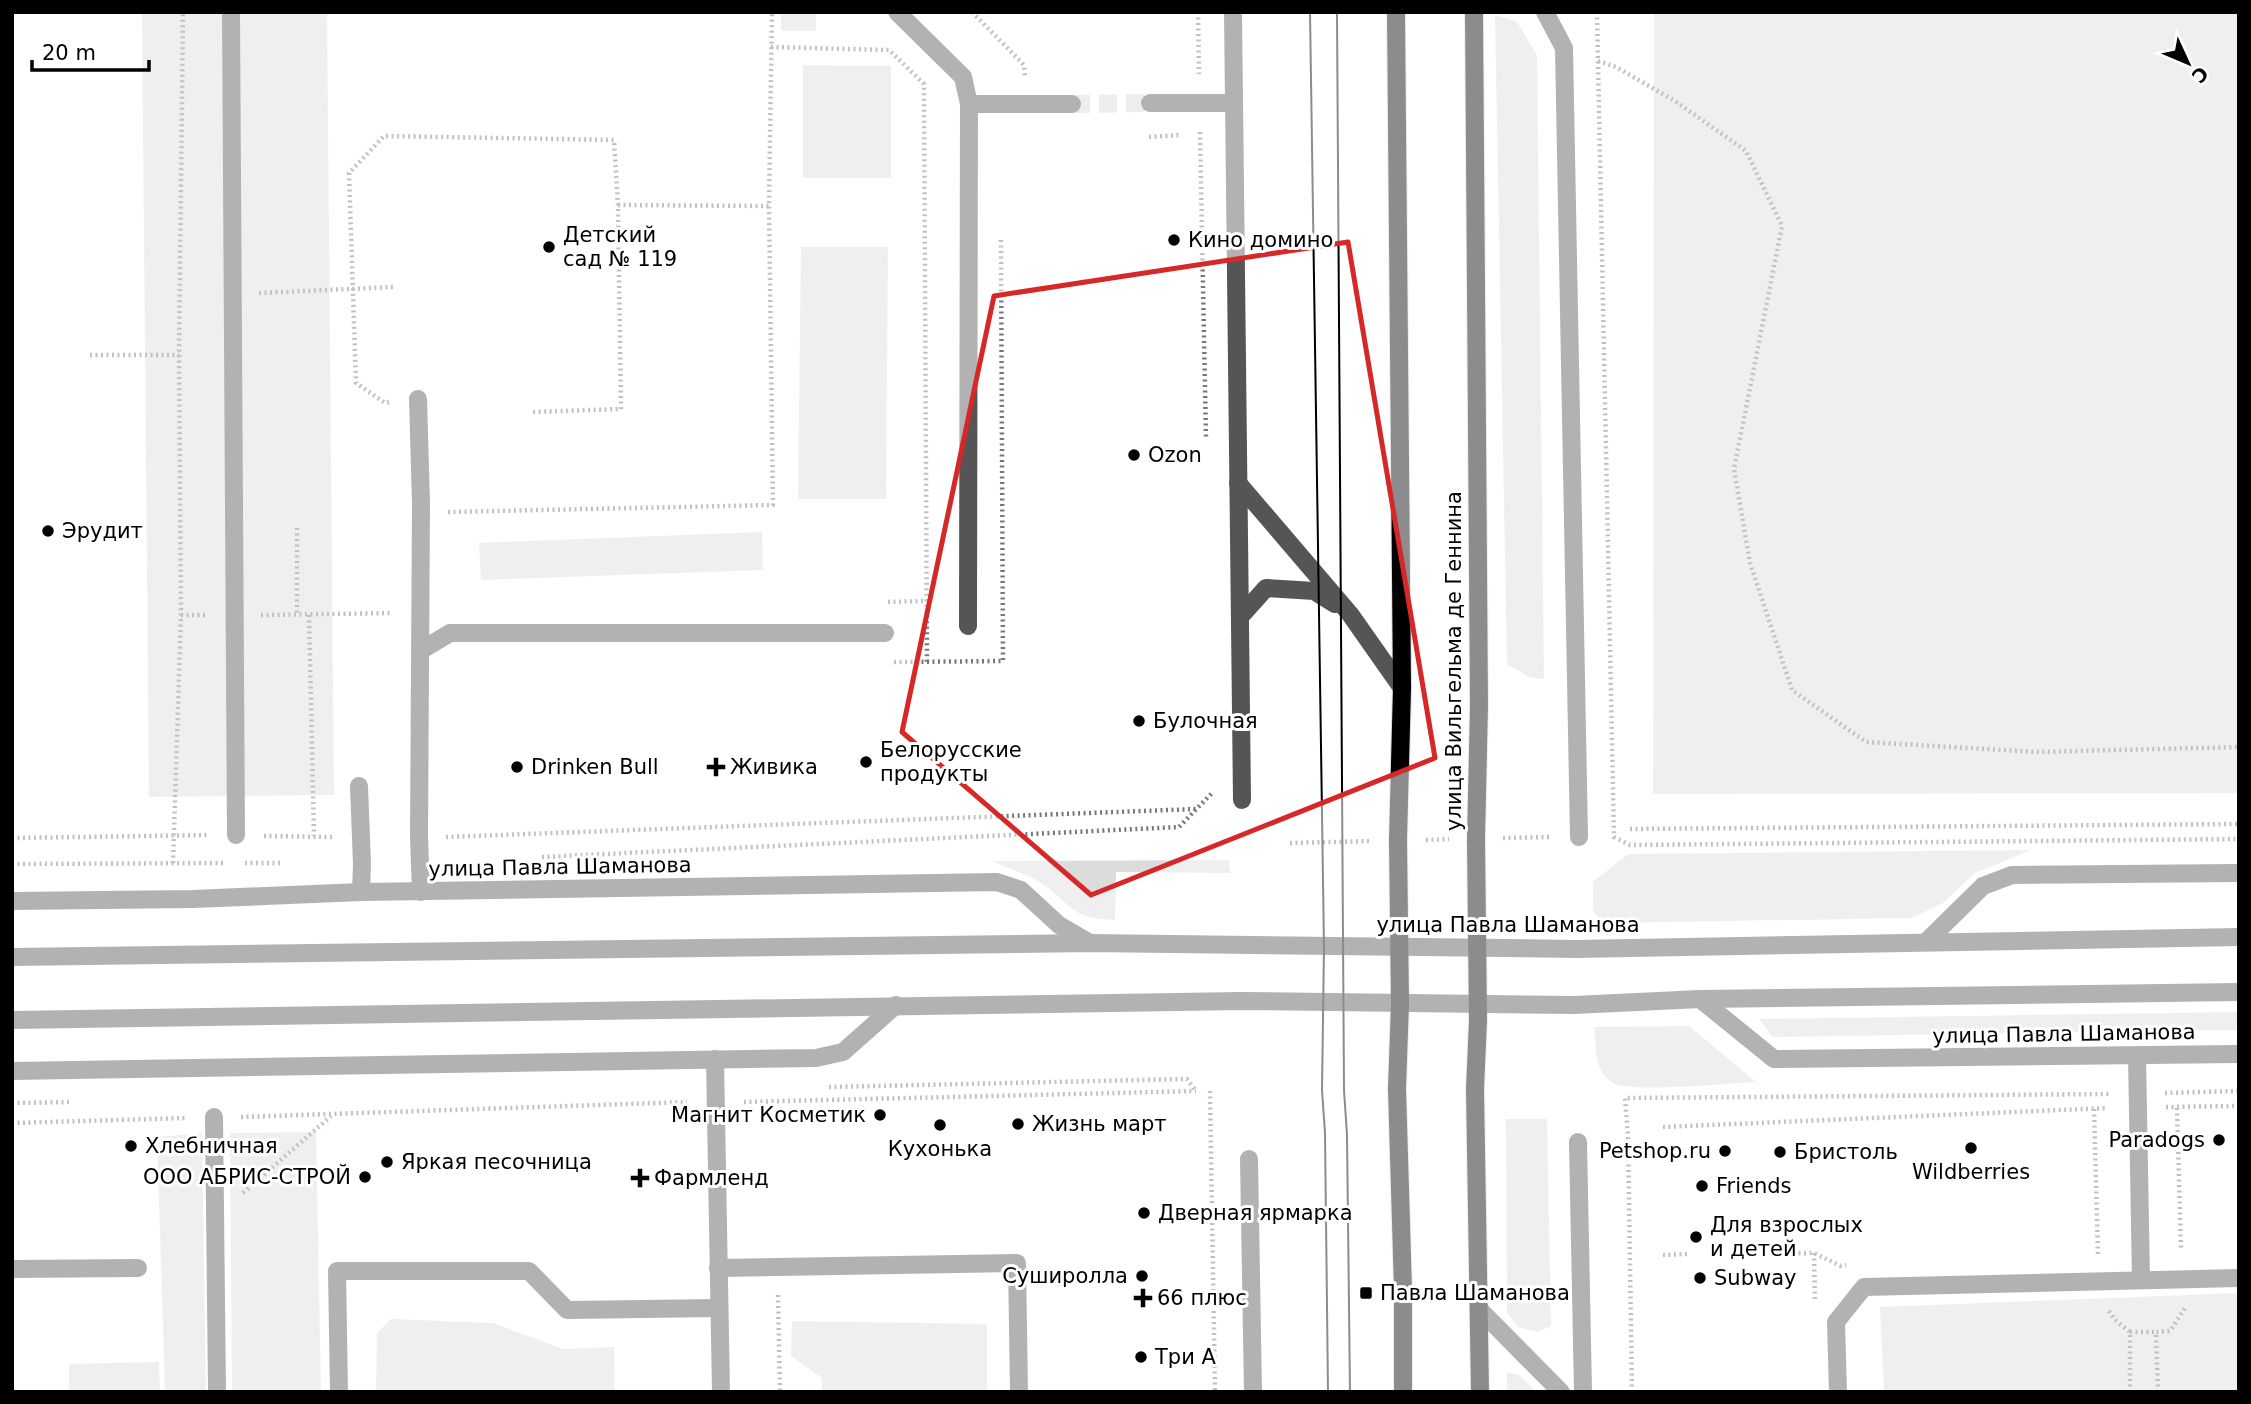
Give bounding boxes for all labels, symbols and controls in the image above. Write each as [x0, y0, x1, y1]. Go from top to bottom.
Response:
scale bar [32, 28, 149, 72]
north arrow [2153, 28, 2223, 98]
text: 20 m [42, 41, 96, 65]
text: С [2187, 62, 2213, 87]
place label: Детский сад № 119 [563, 223, 677, 271]
place label: Кино домино [1188, 228, 1333, 252]
marker: Кино домино [1166, 232, 1182, 248]
marker: Детский сад № 119 [541, 239, 557, 255]
place label: Ozon [1148, 443, 1202, 467]
marker: Ozon [1126, 447, 1142, 463]
street label: улица Вильгельма де Геннина [1442, 491, 1466, 831]
place label: Эрудит [62, 519, 143, 543]
marker: Эрудит [40, 523, 56, 539]
place label: Булочная [1153, 709, 1258, 733]
marker: Булочная [1131, 713, 1147, 729]
place label: Белорусские продукты [880, 738, 1022, 786]
marker: Белорусские продукты [858, 754, 874, 770]
place label: Drinken Bull [531, 755, 659, 779]
place label: Живика [730, 755, 818, 779]
marker: Drinken Bull [509, 759, 525, 775]
marker: Живика [708, 759, 724, 775]
street label: улица Павла Шаманова [428, 853, 692, 881]
street label: улица Павла Шаманова [1376, 913, 1640, 937]
street label: улица Павла Шаманова [1932, 1020, 2196, 1048]
place label: Магнит Косметик [671, 1103, 866, 1127]
marker: Магнит Косметик [872, 1107, 888, 1123]
place label: Жизнь март [1032, 1112, 1167, 1136]
marker: Жизнь март [1010, 1116, 1026, 1132]
marker: Кухонька [932, 1117, 948, 1133]
place label: Paradogs [2108, 1128, 2205, 1152]
marker: Paradogs [2211, 1132, 2227, 1148]
place label: Хлебничная [145, 1134, 278, 1158]
place label: Кухонька [888, 1137, 992, 1161]
marker: Хлебничная [123, 1138, 139, 1154]
place label: Petshop.ru [1599, 1139, 1711, 1163]
place label: Бристоль [1794, 1140, 1898, 1164]
marker: Wildberries [1963, 1140, 1979, 1156]
marker: Petshop.ru [1717, 1143, 1733, 1159]
marker: Бристоль [1772, 1144, 1788, 1160]
place label: Яркая песочница [401, 1150, 592, 1174]
marker: Яркая песочница [379, 1154, 395, 1170]
place label: Wildberries [1912, 1160, 2030, 1184]
place label: ООО АБРИС-СТРОЙ [143, 1164, 351, 1189]
place label: Фармленд [654, 1166, 769, 1190]
marker: ООО АБРИС-СТРОЙ [357, 1169, 373, 1185]
marker: Фармленд [632, 1170, 648, 1186]
place label: Friends [1716, 1174, 1792, 1198]
marker: Friends [1694, 1178, 1710, 1194]
place label: Дверная ярмарка [1158, 1201, 1353, 1225]
marker: Дверная ярмарка [1136, 1205, 1152, 1221]
place label: Для взрослых и детей [1710, 1213, 1863, 1261]
marker: Для взрослых и детей [1688, 1229, 1704, 1245]
place label: Суширолла [1002, 1264, 1128, 1288]
place label: Subway [1714, 1266, 1796, 1290]
marker: Суширолла [1134, 1268, 1150, 1284]
marker: Subway [1692, 1270, 1708, 1286]
place label: Павла Шаманова [1380, 1281, 1570, 1305]
marker: Павла Шаманова [1358, 1285, 1374, 1301]
place label: 66 плюс [1157, 1286, 1247, 1310]
marker: 66 плюс [1135, 1290, 1151, 1306]
place label: Три А [1154, 1345, 1216, 1369]
marker: Три А [1133, 1349, 1149, 1365]

